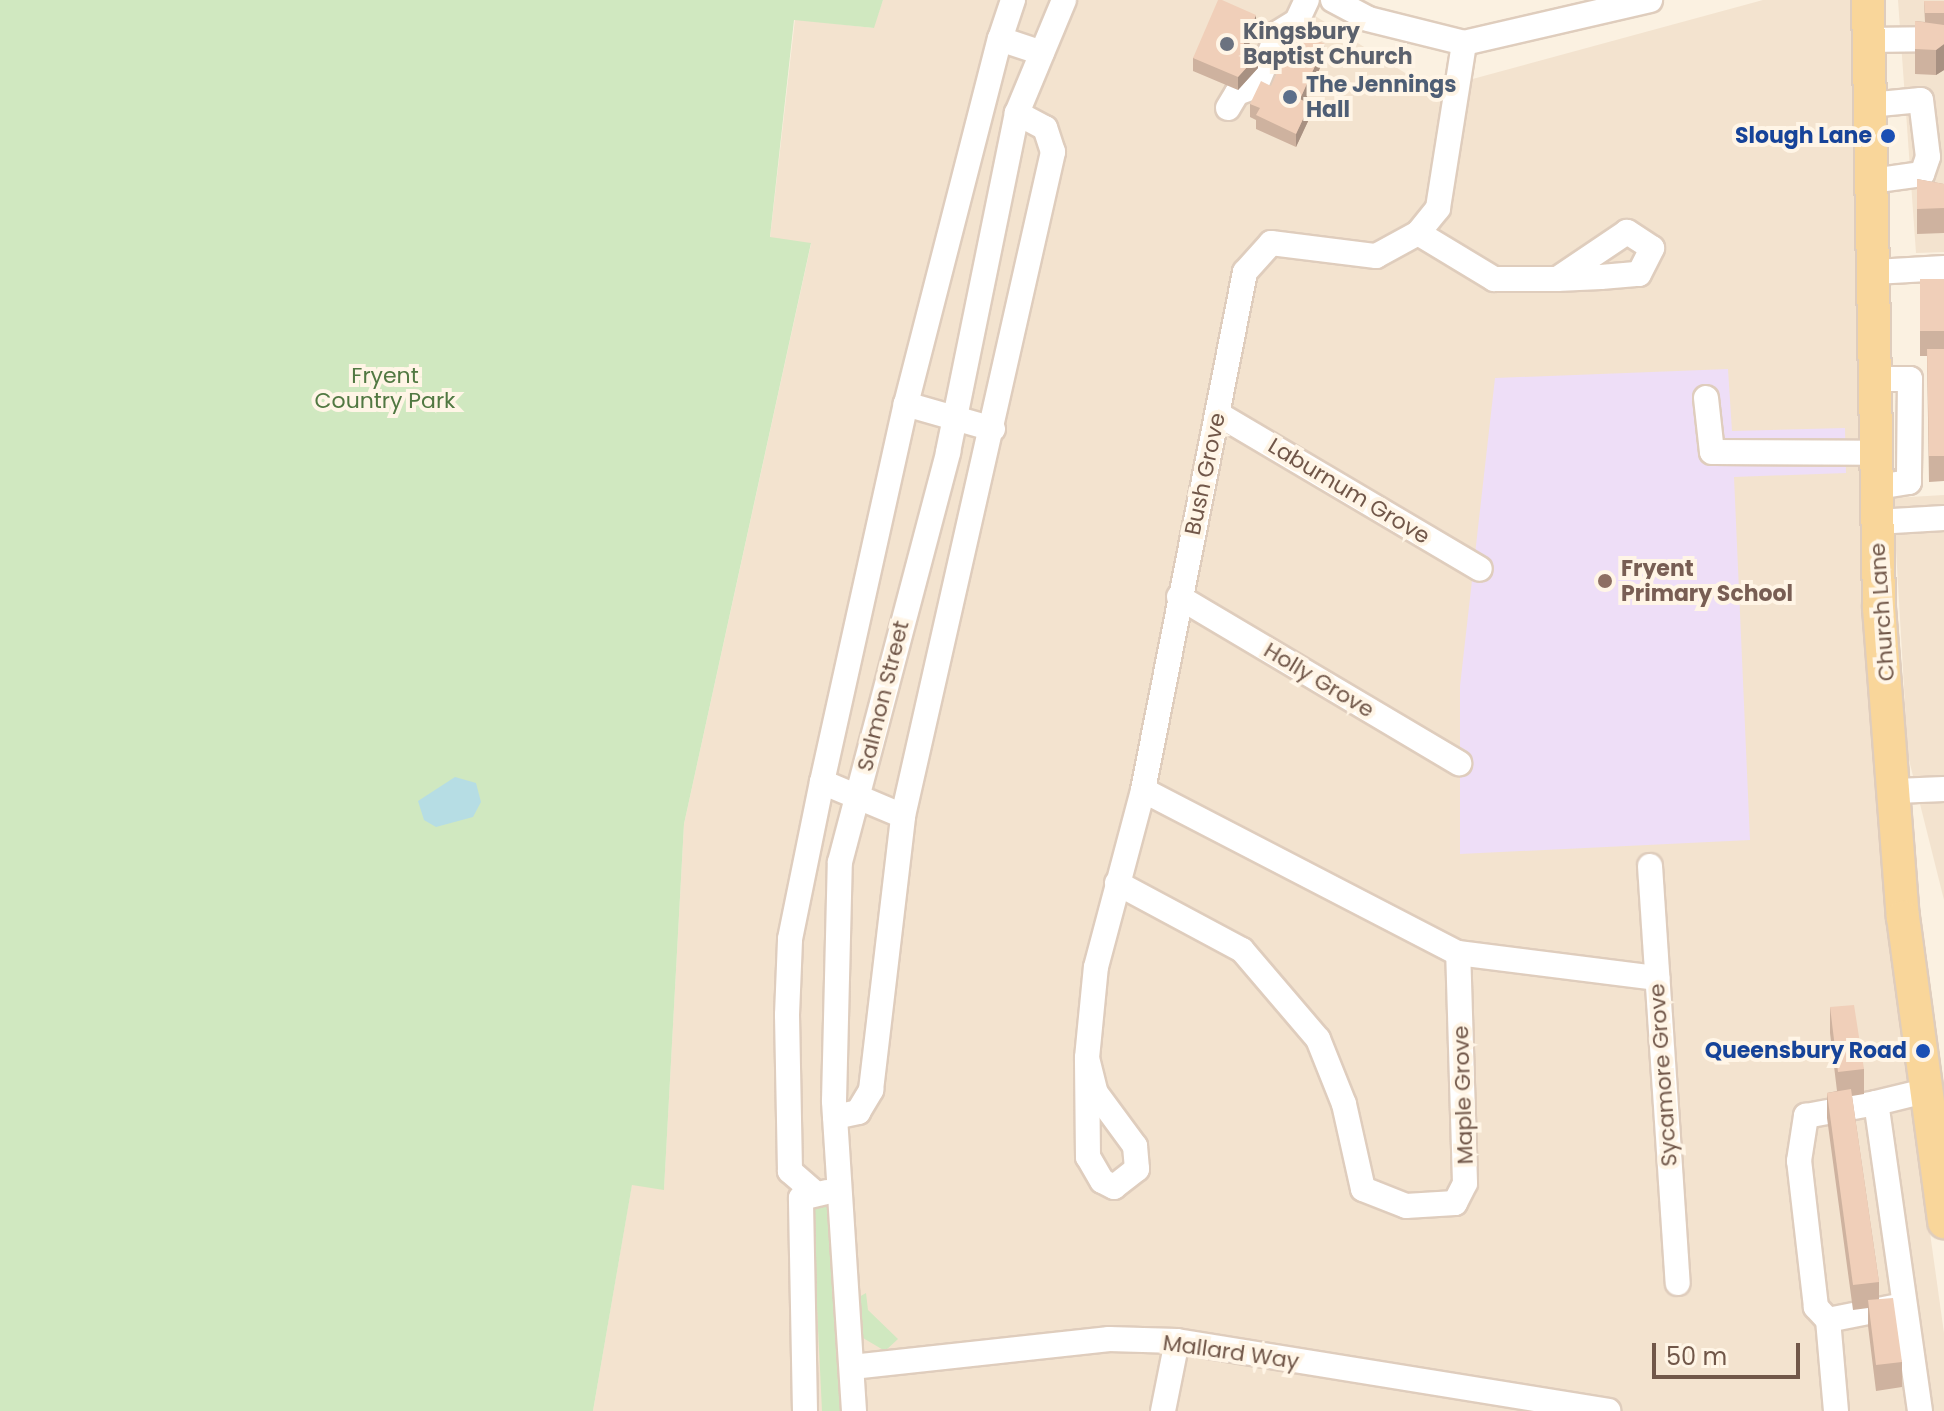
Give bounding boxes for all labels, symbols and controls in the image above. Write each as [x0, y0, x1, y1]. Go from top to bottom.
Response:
place label: Kingsbury Baptist Church [1243, 18, 1413, 70]
marker: Kingsbury Baptist Church [1218, 35, 1236, 53]
place label: The Jennings Hall [1306, 71, 1457, 122]
marker: The Jennings Hall [1281, 88, 1299, 106]
place label: Slough Lane [1735, 123, 1872, 149]
marker: Slough Lane [1879, 127, 1897, 145]
park label: Fryent Country Park [315, 362, 455, 414]
street label: Bush Grove [1179, 410, 1231, 538]
street label: Laburnum Grove [1264, 432, 1434, 550]
street label: Church Lane [1864, 542, 1900, 682]
place label: Fryent Primary School [1621, 555, 1793, 606]
marker: Fryent Primary School [1596, 572, 1614, 590]
street label: Salmon Street [852, 618, 914, 774]
street label: Holly Grove [1259, 637, 1379, 723]
street label: Sycamore Grove [1643, 983, 1683, 1167]
street label: Maple Grove [1447, 1025, 1479, 1165]
place label: Queensbury Road [1705, 1038, 1907, 1064]
marker: Queensbury Road [1914, 1042, 1932, 1060]
scale bar [1656, 1327, 1804, 1377]
street label: Mallard Way [1161, 1329, 1301, 1375]
text: 50 m [1666, 1340, 1727, 1373]

